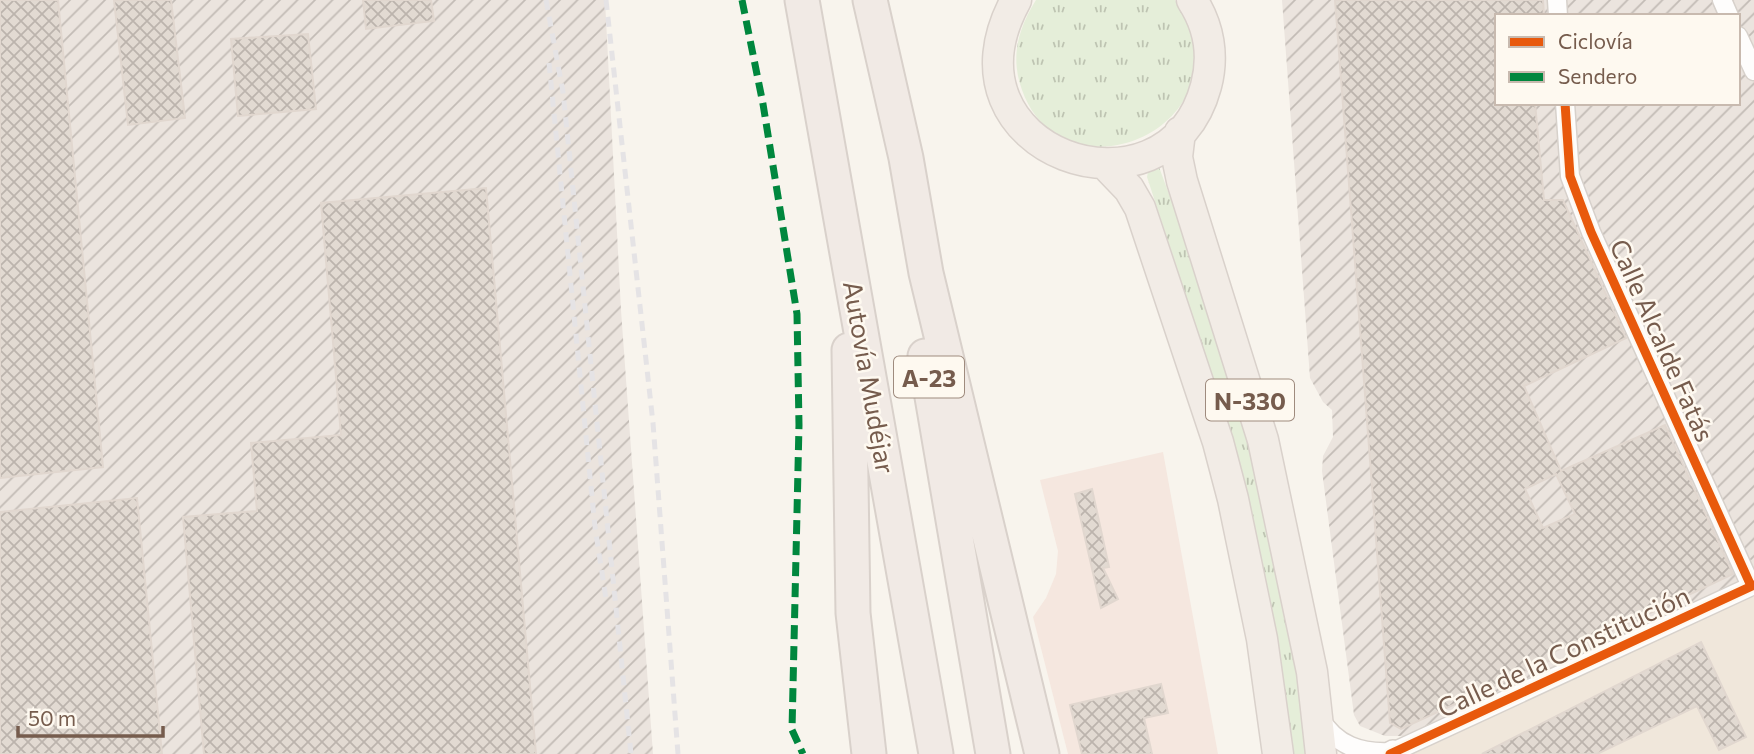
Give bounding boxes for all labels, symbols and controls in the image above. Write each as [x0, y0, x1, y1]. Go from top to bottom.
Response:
legend [1495, 14, 1740, 105]
text: Ciclovía [1558, 28, 1633, 53]
text: Sendero [1558, 63, 1637, 88]
street label: Calle Alcalde Fatás [1604, 234, 1722, 446]
street label: Autovía Mudéjar [838, 278, 902, 476]
road number: A-23 [894, 356, 964, 398]
road number: N-330 [1206, 380, 1294, 421]
street label: Calle de la Constitución [1432, 579, 1694, 723]
scale bar [18, 694, 163, 738]
text: 50 m [28, 705, 76, 730]

